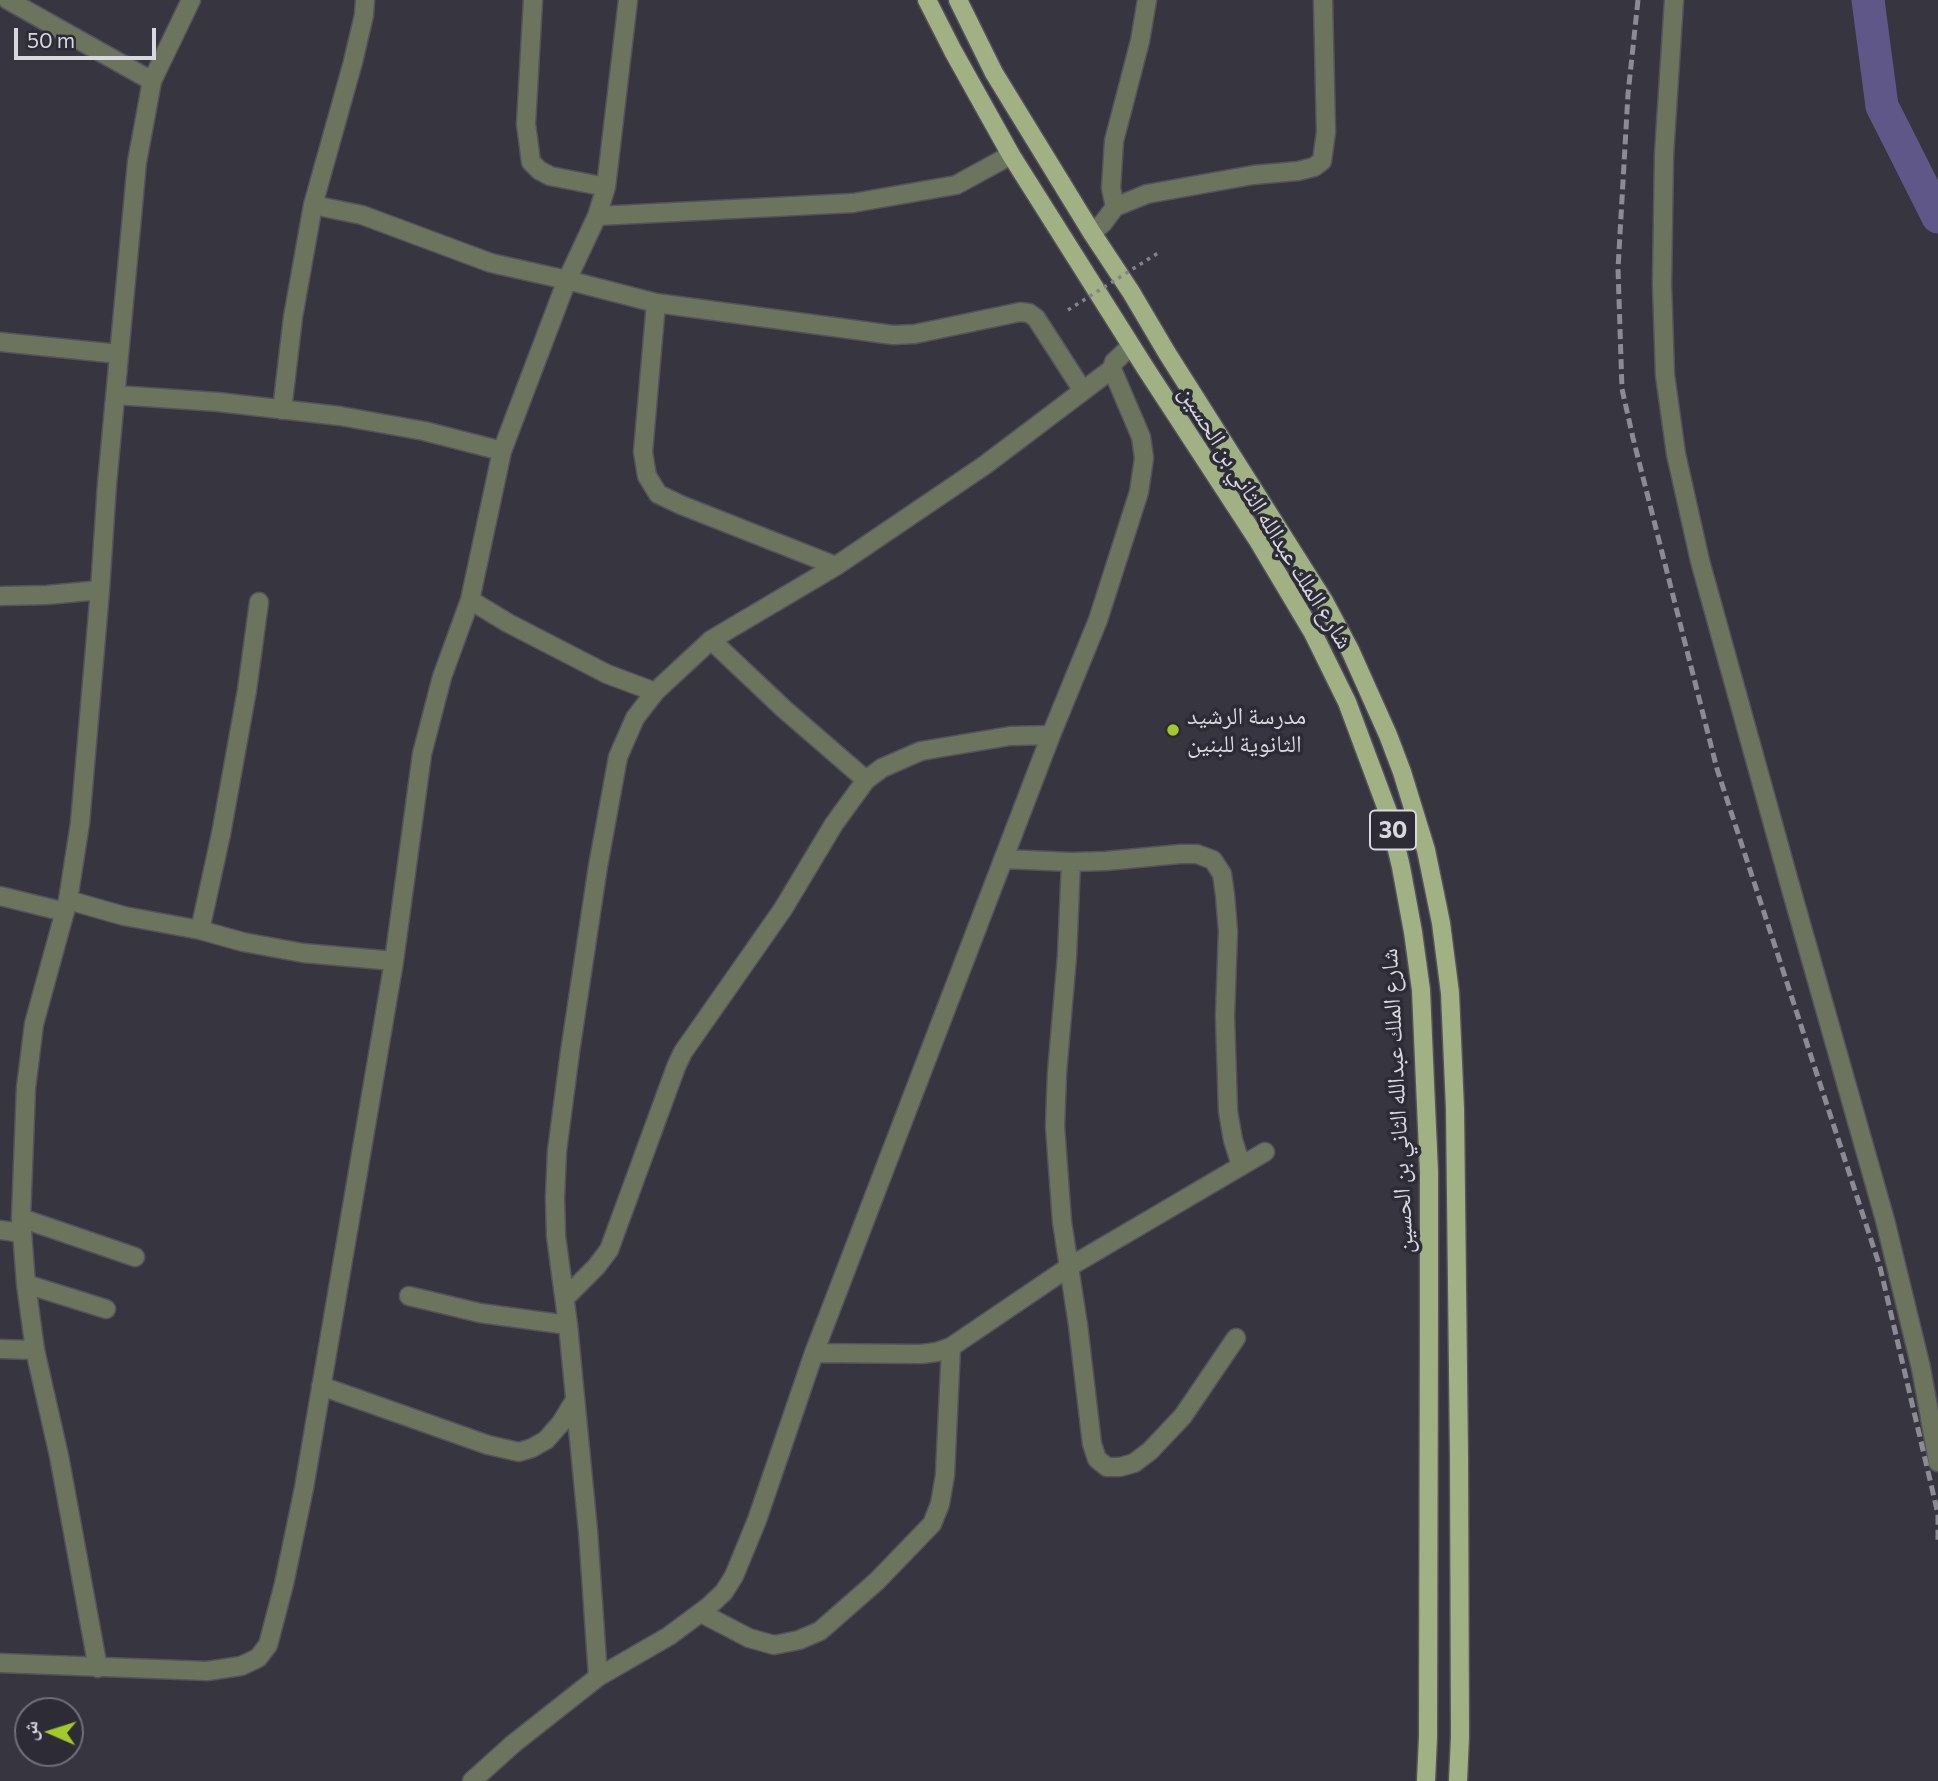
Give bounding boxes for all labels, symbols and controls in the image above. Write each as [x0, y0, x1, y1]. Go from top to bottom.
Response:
scale bar [18, 14, 159, 58]
text: 50 m [27, 27, 75, 52]
street label: شارع الملك عبدالله الثاني بن الحسين [1173, 380, 1359, 654]
place label: مدرسة الرشيد الثانوية للبنين [1187, 702, 1306, 758]
marker: مدرسة الرشيد الثانوية للبنين [1165, 722, 1181, 738]
road number: 30 [1370, 810, 1416, 850]
street label: شارع الملك عبدالله الثاني بن الحسين [1375, 948, 1419, 1254]
north arrow [14, 1697, 84, 1767]
text: ش [18, 1720, 42, 1742]

